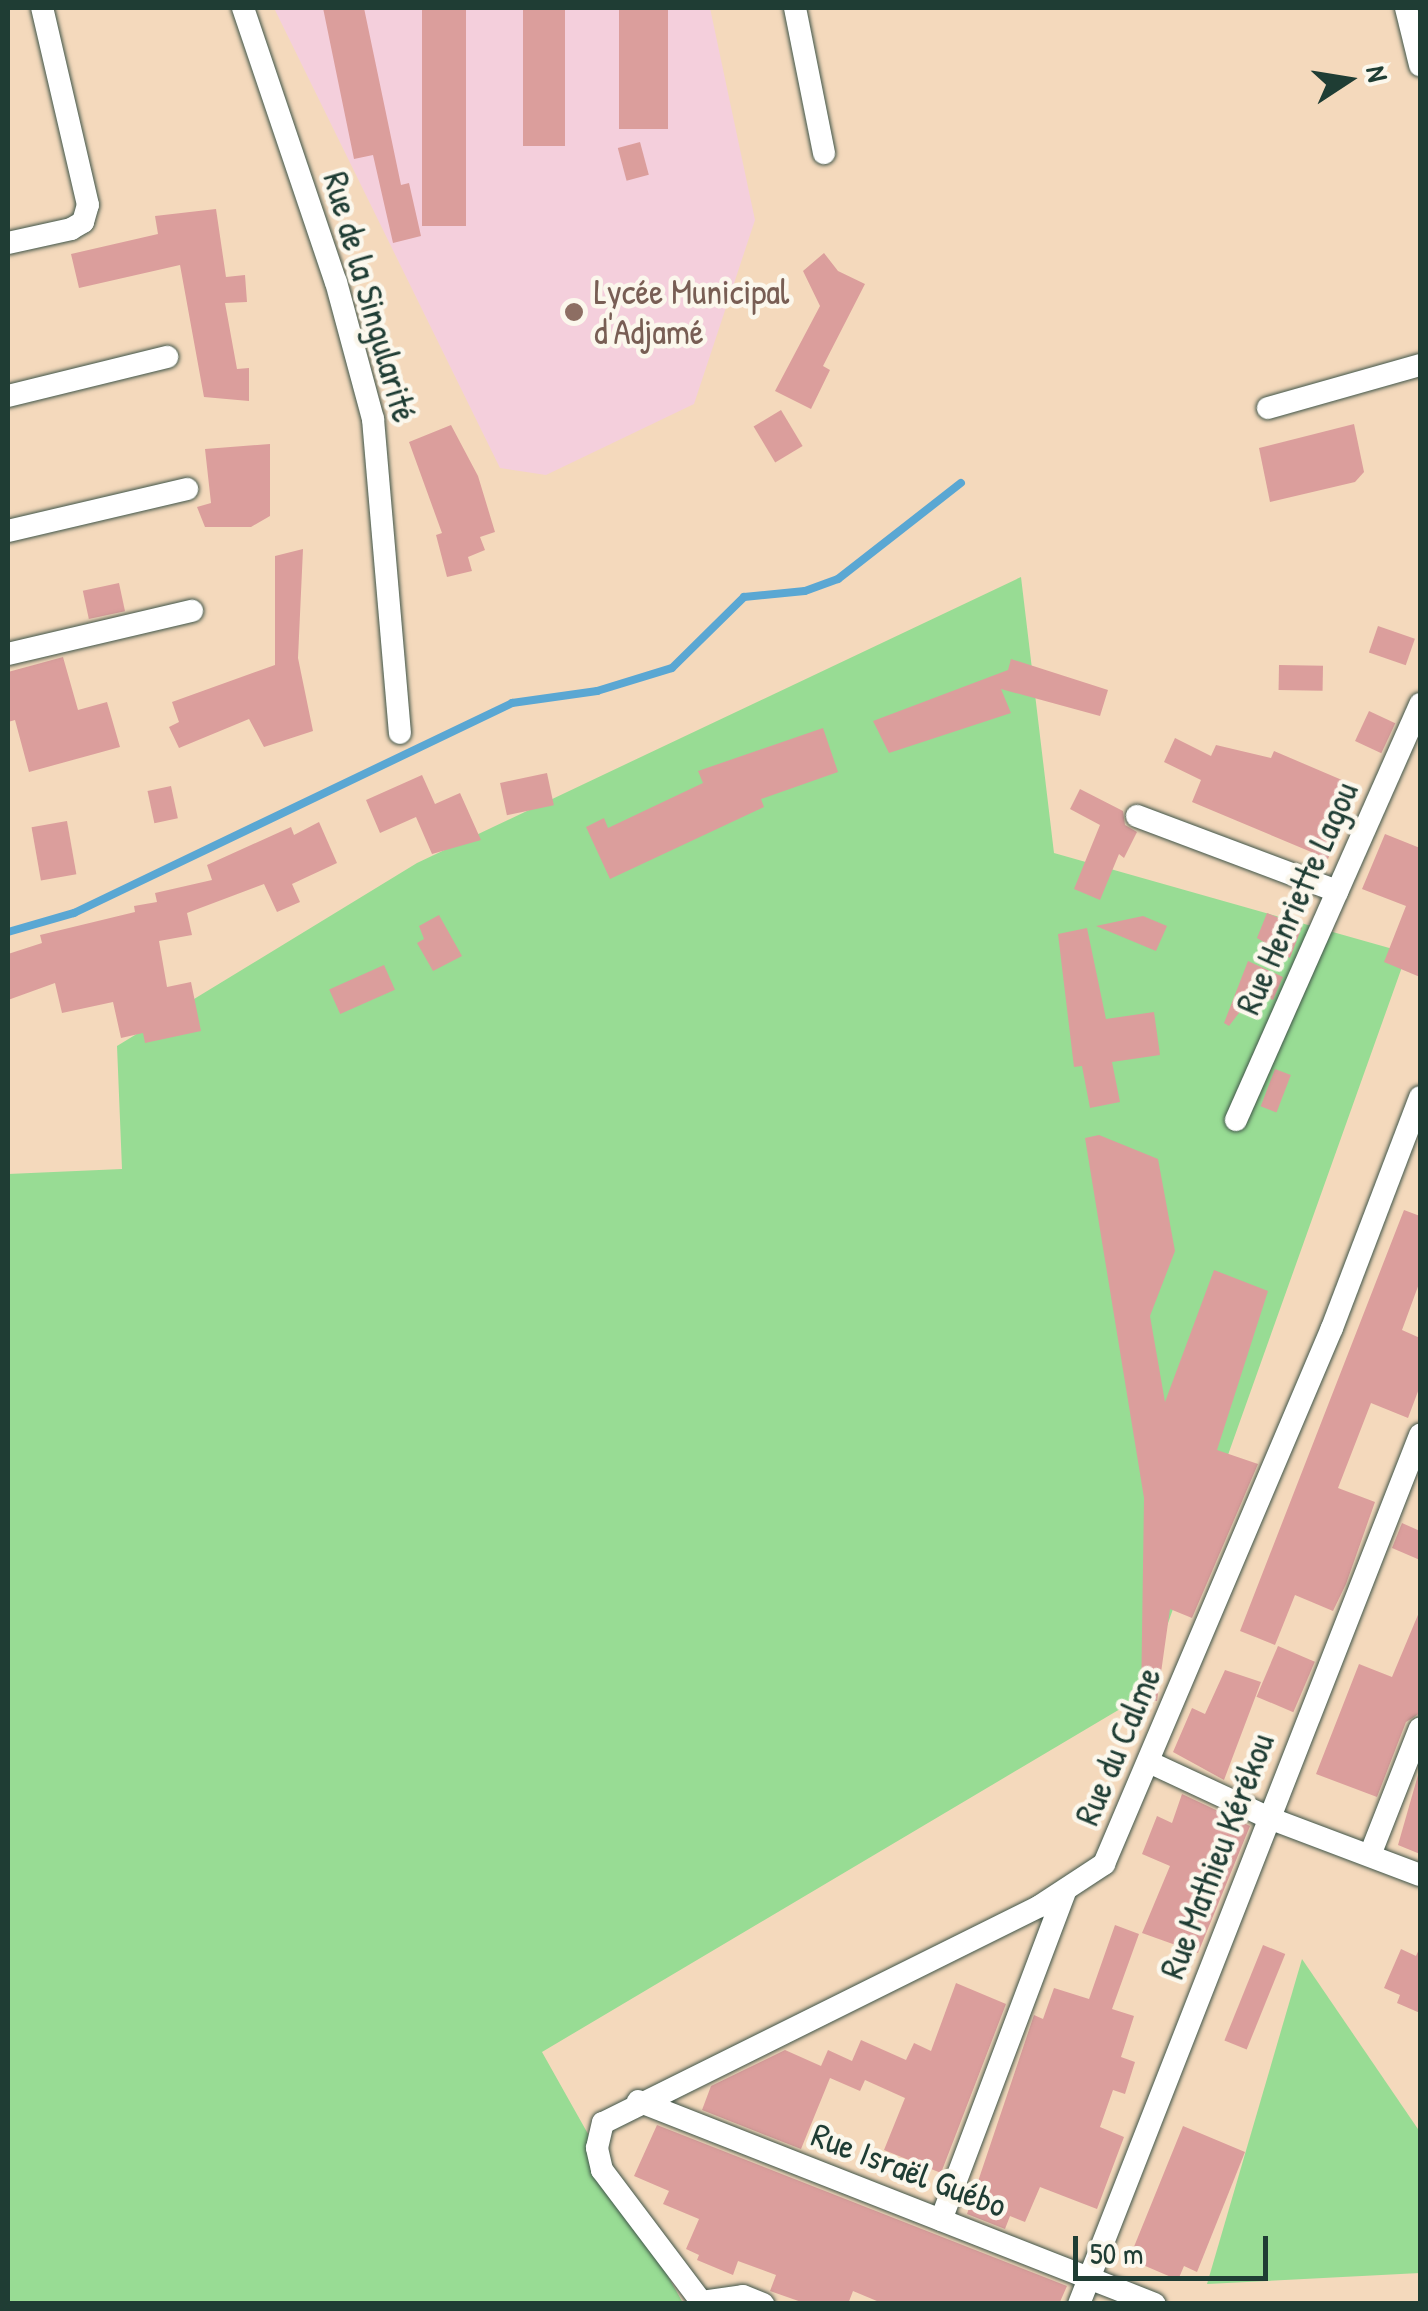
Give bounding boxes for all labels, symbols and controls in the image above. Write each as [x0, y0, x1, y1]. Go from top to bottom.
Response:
north arrow [1298, 30, 1398, 130]
text: N [1357, 63, 1397, 85]
street label: Rue de la Singularité [314, 167, 426, 427]
place label: Lycée Municipal d'Adjamé [594, 271, 789, 353]
marker: Lycée Municipal d'Adjamé [563, 301, 585, 323]
street label: Rue Henriette Lagou [1227, 775, 1367, 1021]
street label: Rue du Calme [1066, 1661, 1170, 1831]
street label: Rue Mathieu Kérékou [1151, 1727, 1283, 1985]
street label: Rue Israël Guébo [806, 2114, 1012, 2226]
scale bar [1078, 2216, 1273, 2278]
text: 50 m [1090, 2233, 1143, 2273]

